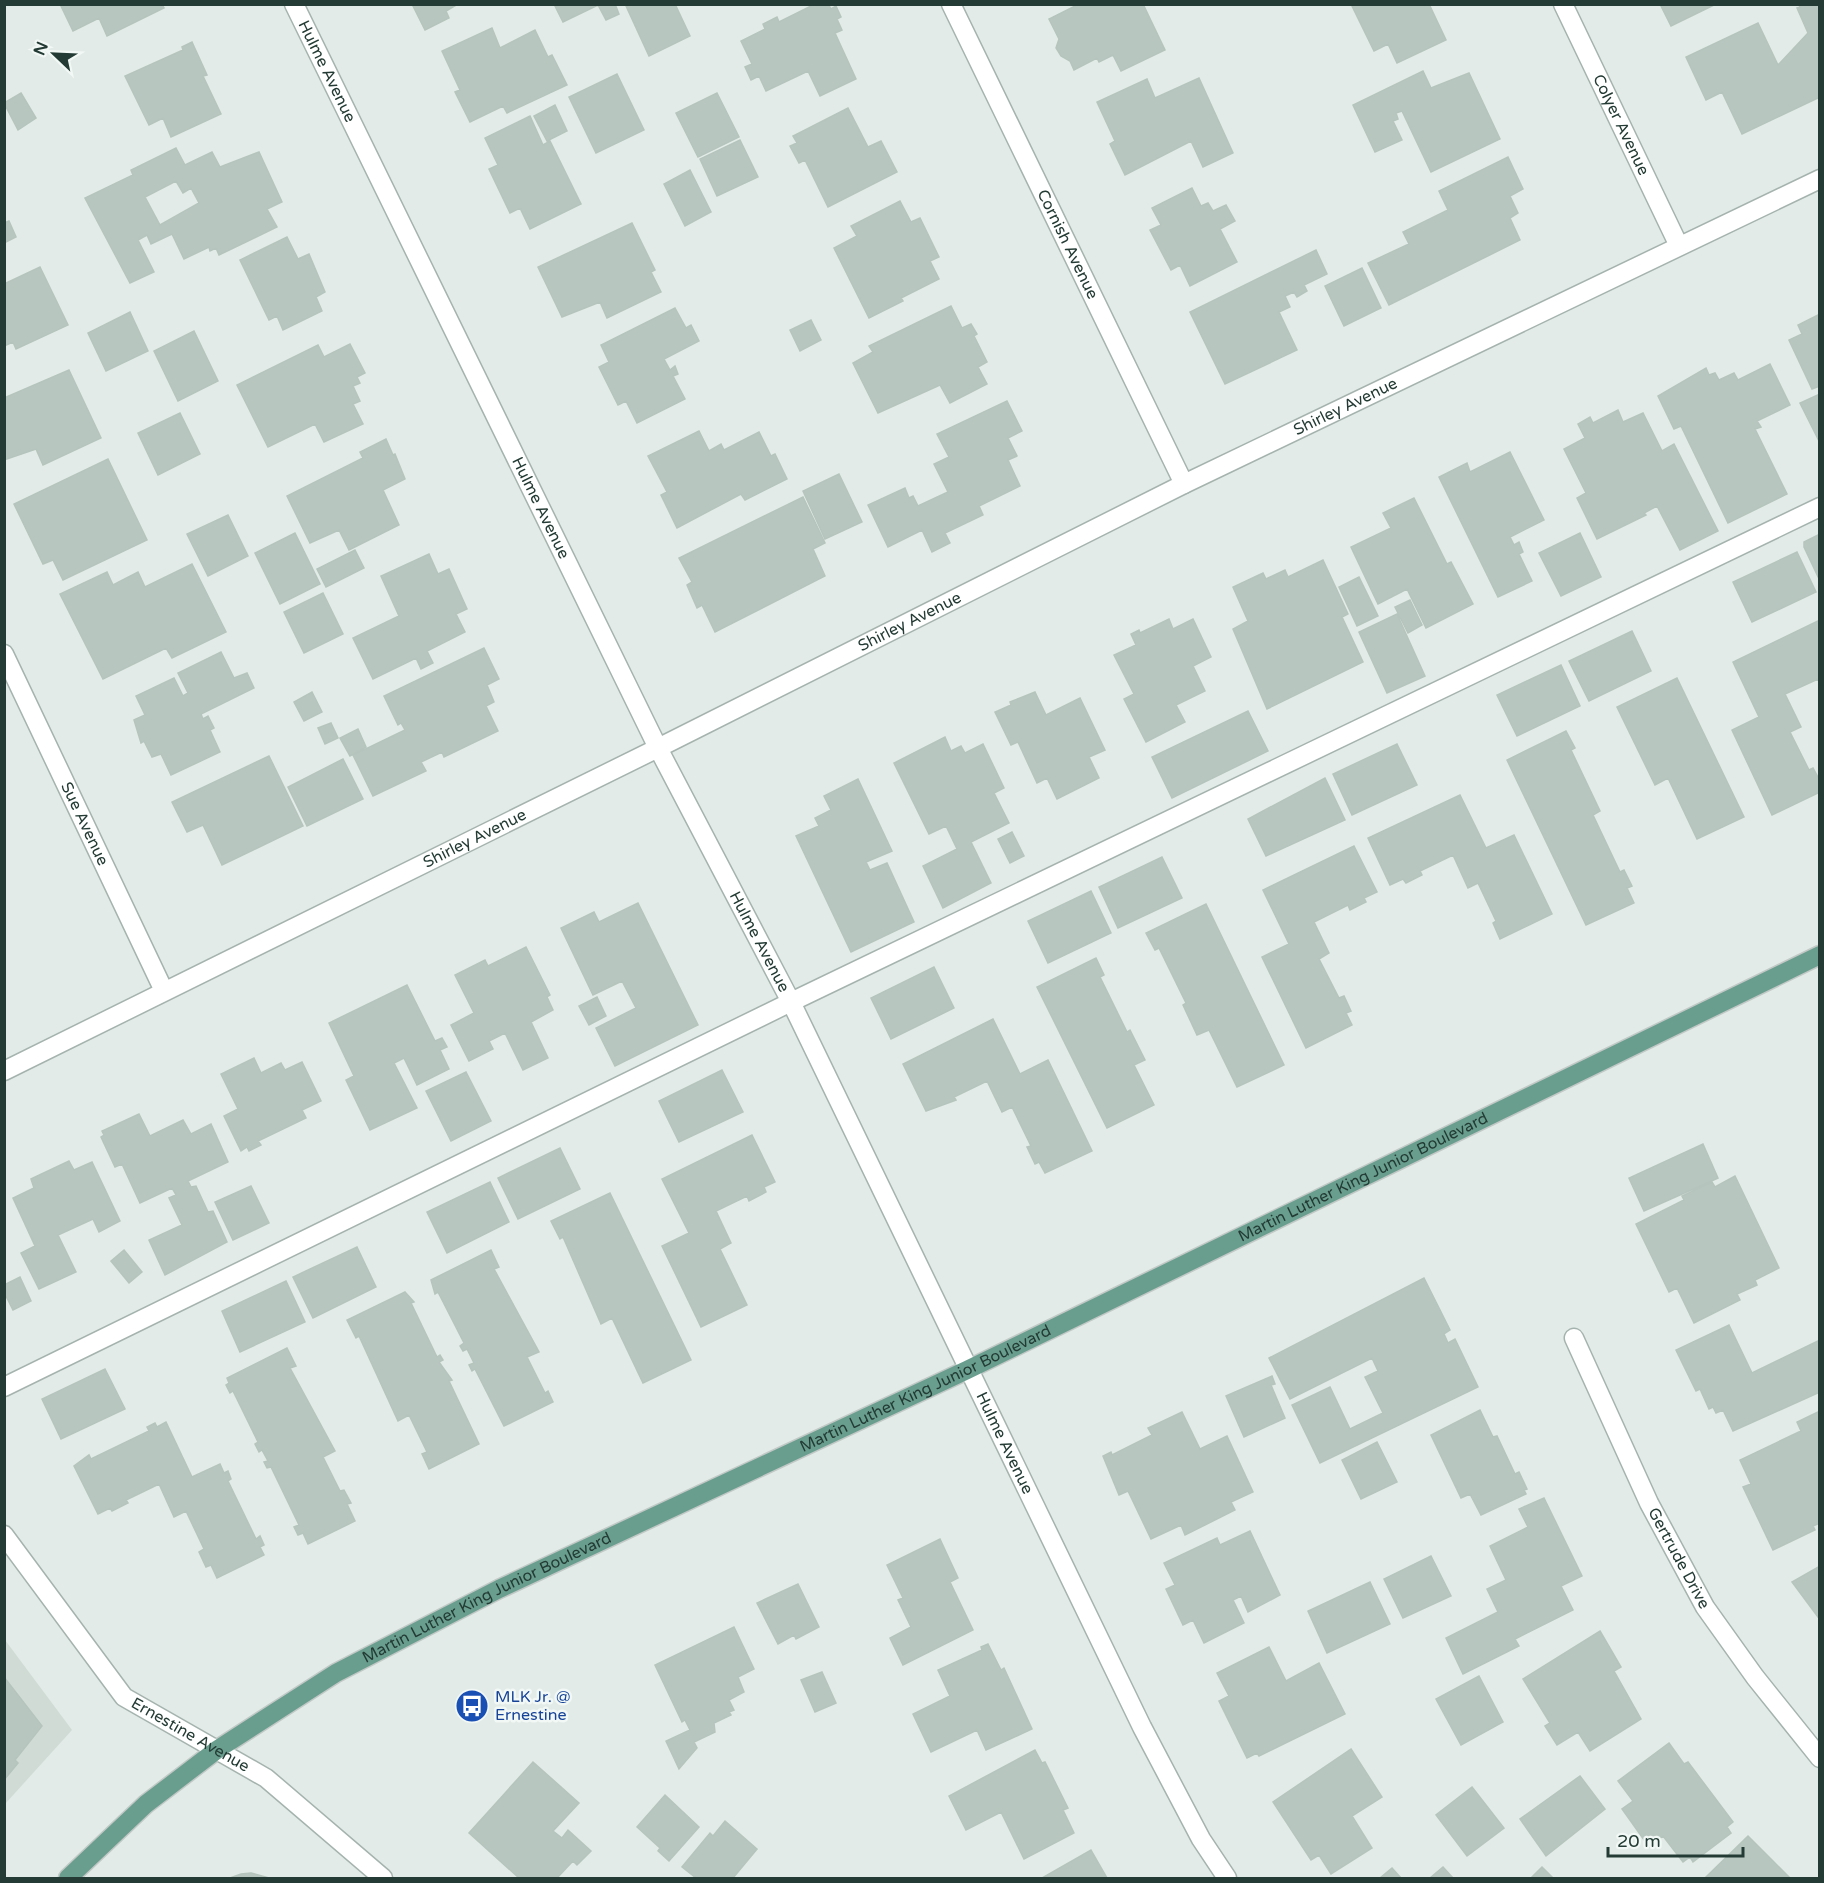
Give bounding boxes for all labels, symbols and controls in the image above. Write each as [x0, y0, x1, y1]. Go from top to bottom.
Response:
street label: Hulme Avenue [294, 17, 360, 126]
north arrow [24, 24, 84, 84]
text: N [29, 39, 53, 58]
street label: Colyer Avenue [1588, 71, 1654, 179]
street label: Cornish Avenue [1033, 186, 1103, 302]
street label: Shirley Avenue [1290, 373, 1401, 440]
street label: Hulme Avenue [507, 454, 574, 562]
street label: Shirley Avenue [855, 587, 964, 656]
street label: Sue Avenue [56, 779, 113, 869]
street label: Shirley Avenue [420, 805, 530, 872]
street label: Hulme Avenue [725, 888, 794, 996]
street label: Martin Luther King Junior Boulevard [1235, 1108, 1491, 1247]
street label: Martin Luther King Junior Boulevard [797, 1321, 1054, 1457]
street label: Hulme Avenue [971, 1389, 1038, 1497]
street label: Gertrude Drive [1643, 1504, 1714, 1612]
street label: Martin Luther King Junior Boulevard [359, 1528, 615, 1668]
place label: MLK Jr. @ Ernestine [495, 1687, 570, 1725]
bus stop icon: MLK Jr. @ Ernestine [454, 1688, 490, 1724]
street label: Ernestine Avenue [128, 1693, 253, 1777]
scale bar [1608, 1820, 1743, 1858]
text: 20 m [1617, 1830, 1661, 1852]

